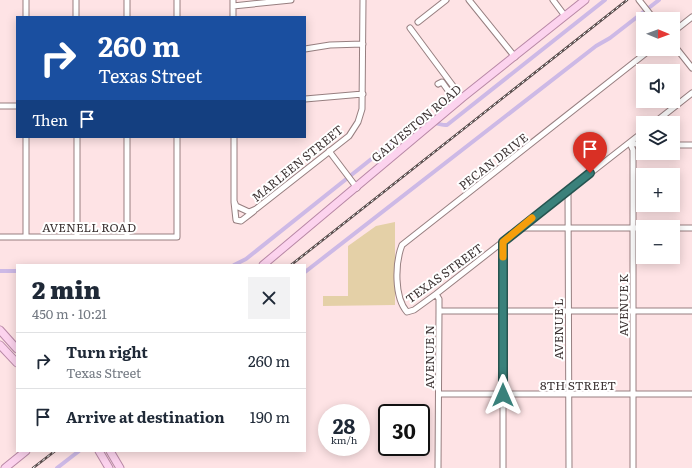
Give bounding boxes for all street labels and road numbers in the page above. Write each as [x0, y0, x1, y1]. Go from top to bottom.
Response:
street label: GALVESTON ROAD [367, 80, 465, 166]
street label: MARLEEN STREET [247, 120, 347, 206]
street label: PECAN DRIVE [455, 128, 532, 194]
street label: AVENELL ROAD [42, 218, 136, 236]
street label: TEXAS STREET [402, 239, 486, 307]
street label: AVENUE K [614, 274, 632, 336]
street label: AVENUE L [549, 298, 567, 360]
street label: AVENUE N [420, 325, 438, 389]
street label: 8TH STREET [540, 376, 616, 394]

